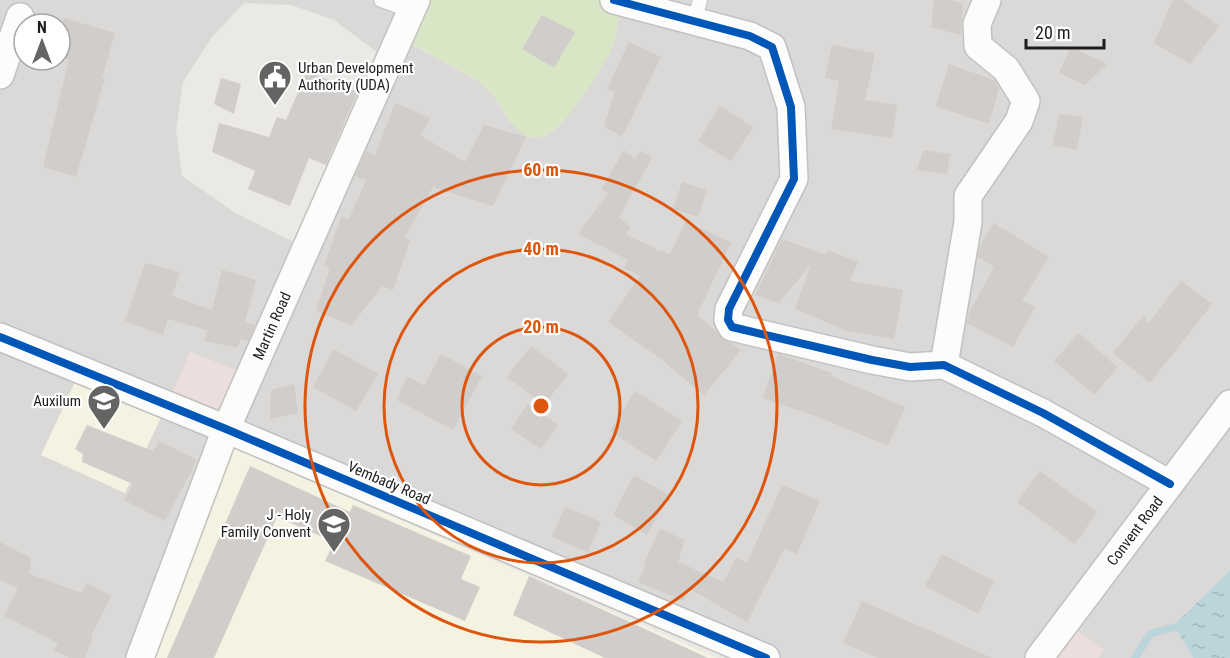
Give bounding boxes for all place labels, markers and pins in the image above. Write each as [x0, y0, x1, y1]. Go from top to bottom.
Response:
public building icon: Urban Development Authority (UDA) [257, 59, 293, 106]
place label: Urban Development Authority (UDA) [298, 59, 414, 94]
school or university icon: Auxilum [86, 383, 122, 430]
place label: Auxilum [33, 392, 81, 410]
centre of rings [531, 396, 551, 416]
place label: J - Holy Family Convent [221, 506, 311, 541]
school or university icon: J - Holy Family Convent [316, 506, 352, 553]

